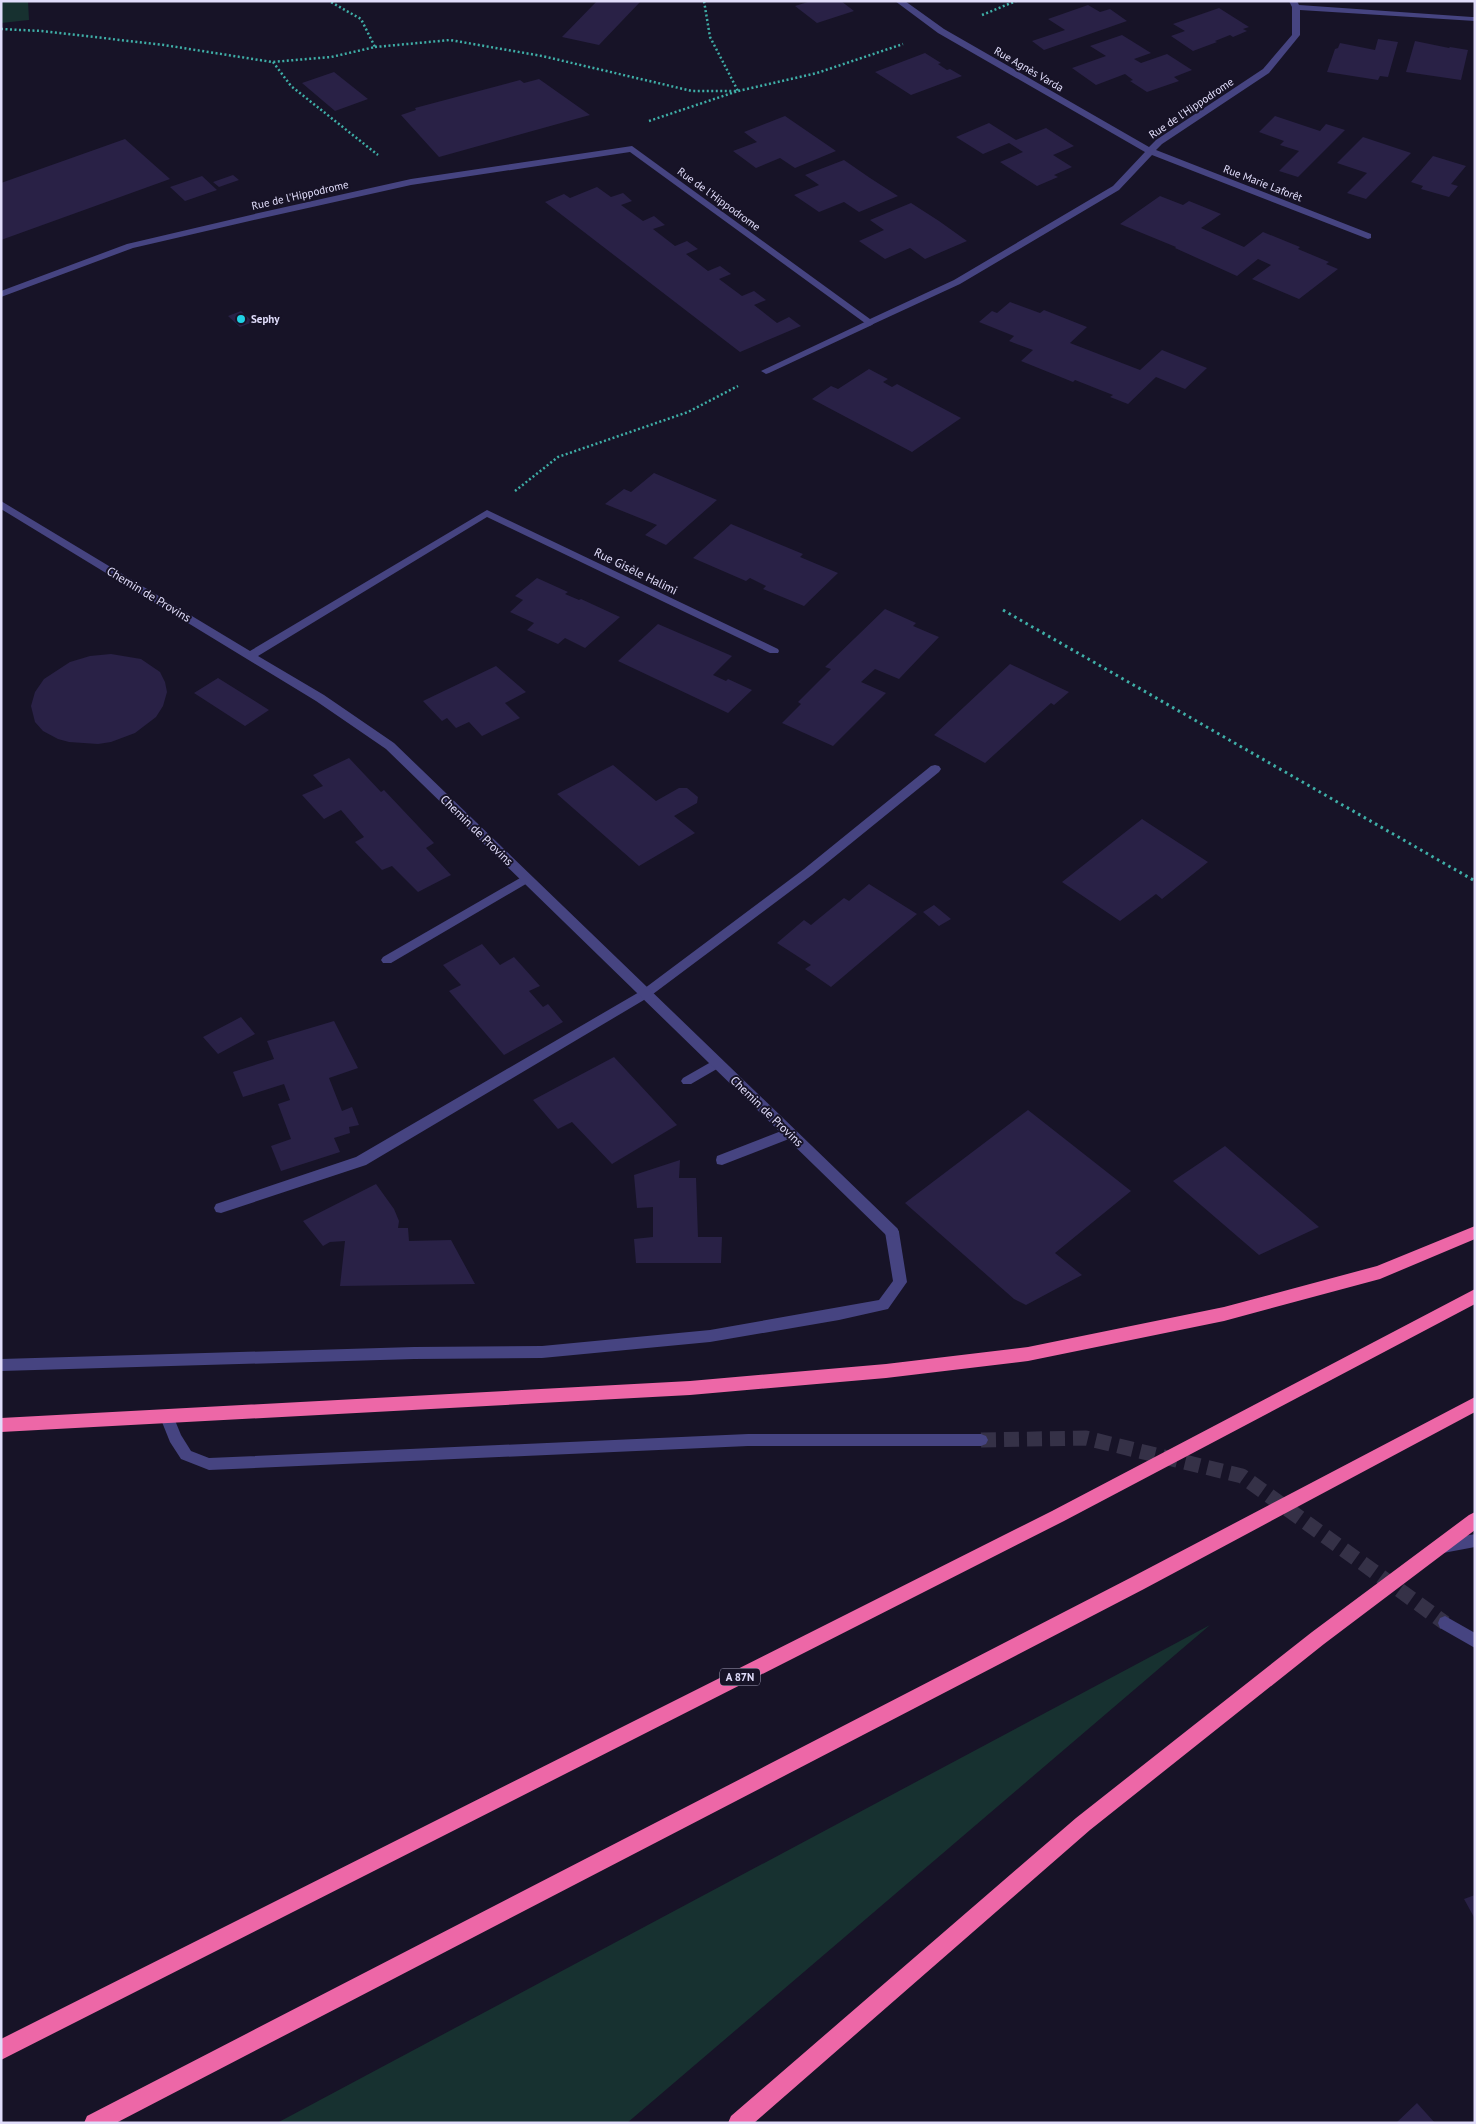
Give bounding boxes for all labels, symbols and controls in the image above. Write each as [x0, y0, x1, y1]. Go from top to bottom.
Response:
street label: Rue Agnès Varda [992, 43, 1066, 95]
street label: Rue de l'Hippodrome [1146, 74, 1236, 142]
street label: Rue Marie Laforêt [1221, 161, 1305, 205]
street label: Rue de l'Hippodrome [675, 164, 764, 234]
street label: Rue de l'Hippodrome [250, 177, 350, 213]
place label: Sephy [251, 312, 280, 326]
marker: Sephy [235, 313, 247, 325]
street label: Rue Gisèle Halimi [592, 544, 680, 598]
street label: Chemin de Provins [104, 563, 194, 625]
street label: Chemin de Provins [438, 792, 516, 868]
street label: Chemin de Provins [728, 1073, 806, 1149]
road number: A 87N [720, 1668, 760, 1685]

